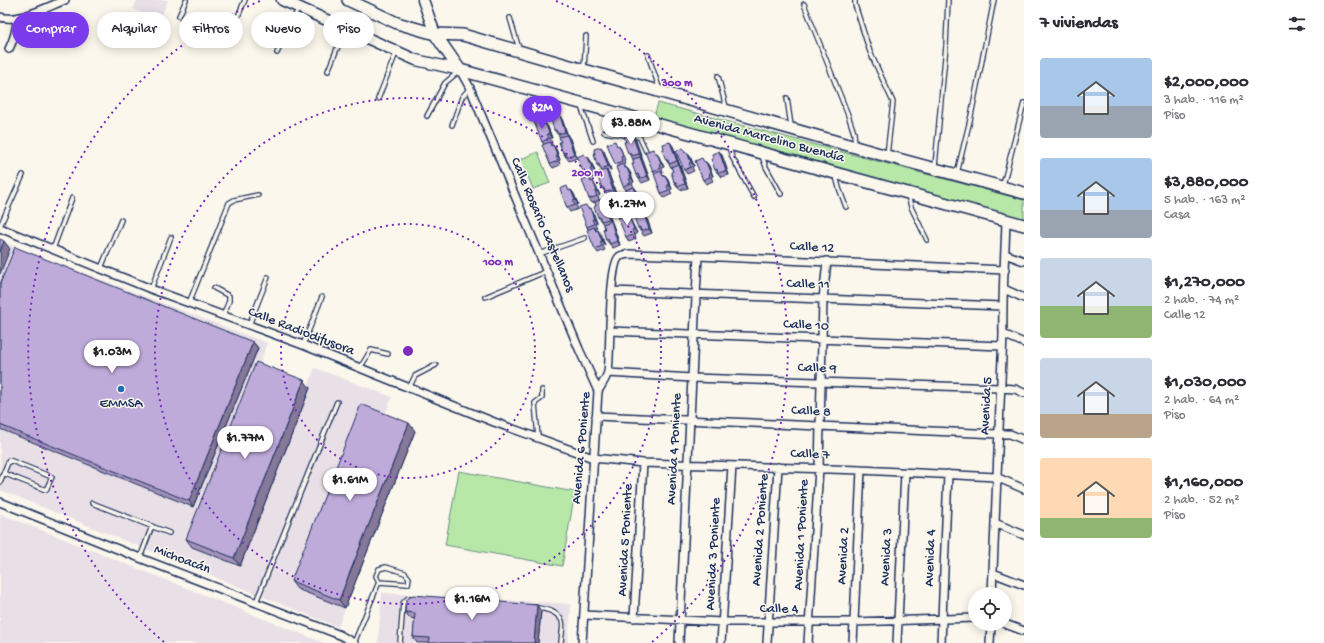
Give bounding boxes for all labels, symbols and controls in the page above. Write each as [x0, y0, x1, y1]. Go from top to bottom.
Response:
chip: Comprar [12, 12, 89, 48]
chip: Alquilar [97, 12, 171, 48]
chip: Filtros [179, 12, 243, 48]
chip: Nuevo [251, 12, 315, 48]
chip: Piso [323, 12, 374, 48]
icon: filters [1286, 13, 1308, 35]
text: 7 viviendas [1040, 14, 1118, 34]
text: $2,000,000 [1164, 73, 1249, 93]
icon: home [1072, 74, 1120, 122]
text: 300 m [660, 77, 693, 91]
text: 3 hab. · 116 m² [1164, 93, 1244, 108]
pin: $2M [523, 96, 561, 130]
text: $2M [531, 101, 553, 116]
text: Piso [1164, 108, 1186, 123]
pin: $3.88M [598, 111, 664, 145]
street label: Avenida Marcelino Buendía [692, 111, 847, 168]
text: $3.88M [611, 116, 651, 131]
street label: Calle Rosario Castellanos [506, 155, 578, 296]
text: 200 m [572, 167, 603, 181]
text: $3,880,000 [1164, 173, 1248, 193]
icon: home [1072, 174, 1120, 222]
pin: $1.27M [594, 192, 660, 226]
text: 5 hab. · 163 m² [1164, 193, 1245, 208]
text: $1.27M [608, 197, 646, 212]
text: Casa [1164, 208, 1190, 223]
street label: Calle 12 [789, 238, 835, 258]
text: 100 m [482, 256, 513, 270]
text: $1,270,000 [1164, 273, 1245, 293]
icon: home [1072, 274, 1120, 322]
street label: Calle 11 [786, 276, 830, 294]
text: 2 hab. · 74 m² [1164, 293, 1239, 308]
street label: Calle Radiodifusora [245, 304, 358, 361]
text: Calle 12 [1164, 308, 1205, 323]
street label: Calle 10 [783, 316, 829, 336]
pin: $1.03M [79, 340, 145, 374]
centre of rings [401, 344, 415, 358]
text: $1.03M [93, 345, 131, 360]
street label: Calle 9 [797, 360, 837, 378]
text: $1,030,000 [1164, 373, 1246, 393]
icon: home [1072, 374, 1120, 422]
street label: Avenida 5 [977, 377, 997, 435]
marker: EMMSA [116, 384, 126, 394]
street label: Avenida 6 Poniente [569, 390, 595, 505]
street label: Avenida 4 Poniente [664, 392, 686, 505]
text: 2 hab. · 64 m² [1164, 393, 1239, 408]
place label: EMMSA [100, 396, 143, 413]
street label: Calle 8 [791, 402, 832, 422]
text: Piso [1164, 408, 1186, 423]
pin: $1.77M [212, 426, 278, 460]
text: $1.77M [226, 431, 264, 446]
street label: Calle 7 [790, 446, 831, 464]
pin: $1.61M [317, 468, 383, 502]
text: $1.61M [332, 473, 368, 488]
street label: Avenida 2 Poniente [749, 473, 773, 587]
text: $1,160,000 [1164, 473, 1243, 493]
icon: home [1072, 474, 1120, 522]
street label: Avenida 1 Poniente [791, 478, 813, 591]
street label: Avenida 5 Poniente [615, 482, 637, 597]
text: 2 hab. · 52 m² [1164, 493, 1240, 508]
street label: Avenida 3 Poniente [703, 497, 725, 611]
text: Piso [1164, 508, 1186, 523]
street label: Avenida 2 [834, 527, 854, 585]
street label: Avenida 3 [877, 528, 897, 586]
street label: Avenida 4 [922, 529, 941, 587]
street label: Michoacán [151, 541, 213, 579]
pin: $1.16M [439, 587, 505, 621]
map controls [968, 587, 1012, 631]
button: locate [968, 587, 1012, 631]
text: $1.16M [454, 592, 490, 607]
street label: Calle 4 [760, 601, 799, 618]

